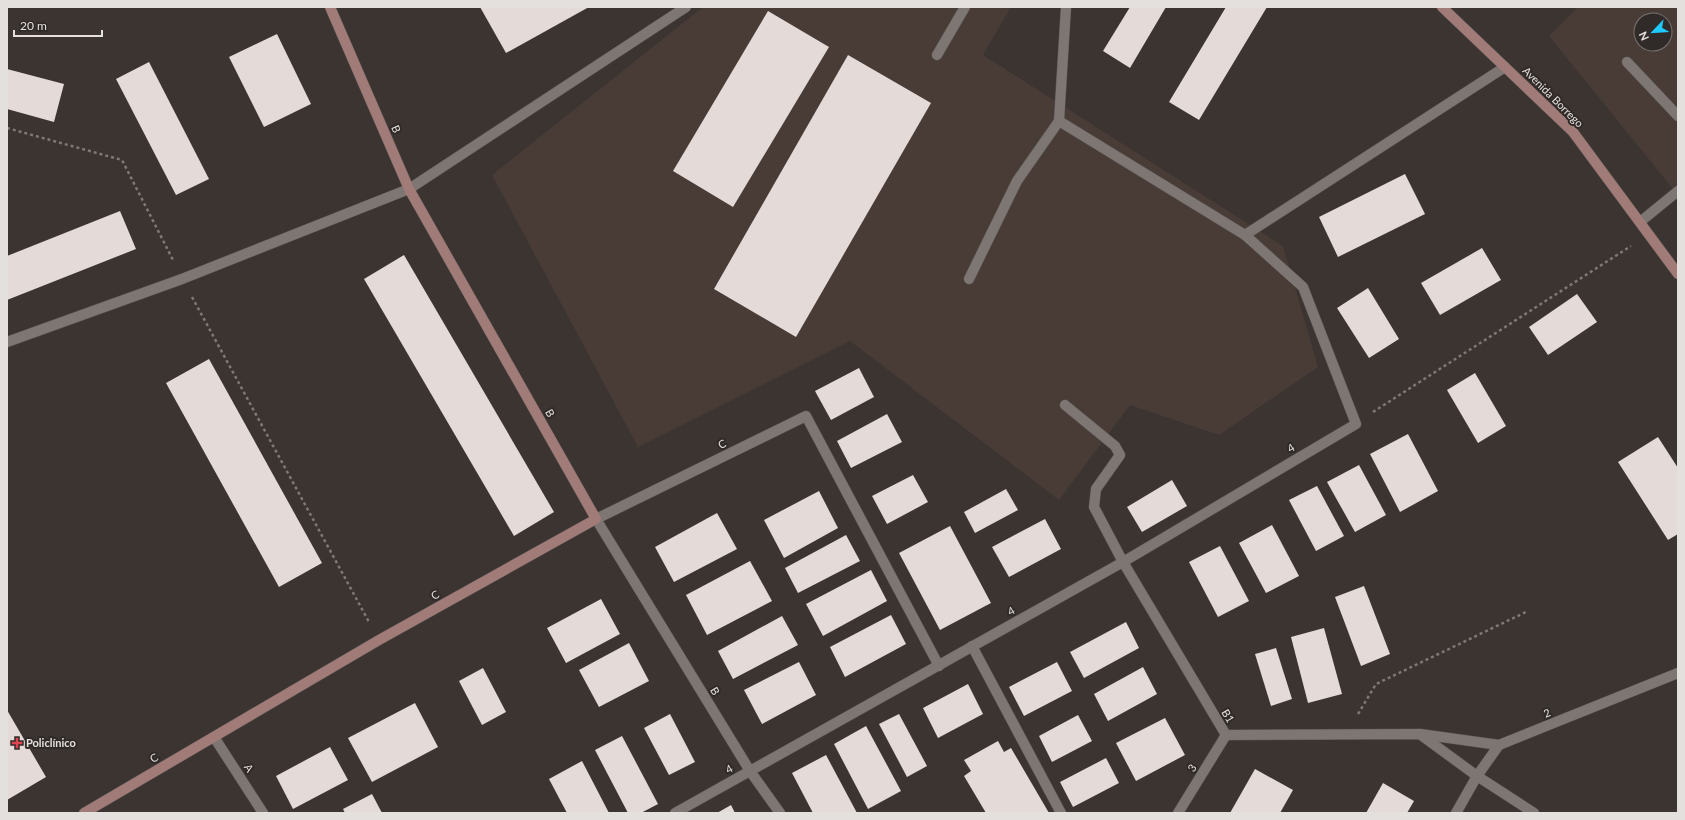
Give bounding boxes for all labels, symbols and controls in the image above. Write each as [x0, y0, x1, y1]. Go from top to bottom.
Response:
scale bar [14, 12, 102, 38]
north arrow [1633, 12, 1673, 52]
text: 20 m [20, 18, 47, 33]
text: N [1636, 30, 1651, 43]
street label: Avenida Borrego [1520, 64, 1586, 130]
street label: B [389, 123, 404, 135]
street label: B [543, 406, 558, 419]
street label: C [716, 436, 729, 451]
street label: 4 [1285, 440, 1297, 455]
street label: C [428, 587, 442, 602]
street label: 4 [1005, 603, 1017, 618]
street label: B [708, 684, 723, 697]
street label: 2 [1541, 705, 1552, 720]
street label: B1 [1219, 707, 1237, 725]
place label: Policlínico [26, 736, 76, 749]
marker: Policlínico [11, 737, 23, 749]
street label: C [147, 750, 161, 765]
street label: A [242, 761, 257, 775]
street label: 4 [723, 761, 735, 776]
street label: 3 [1184, 762, 1199, 774]

